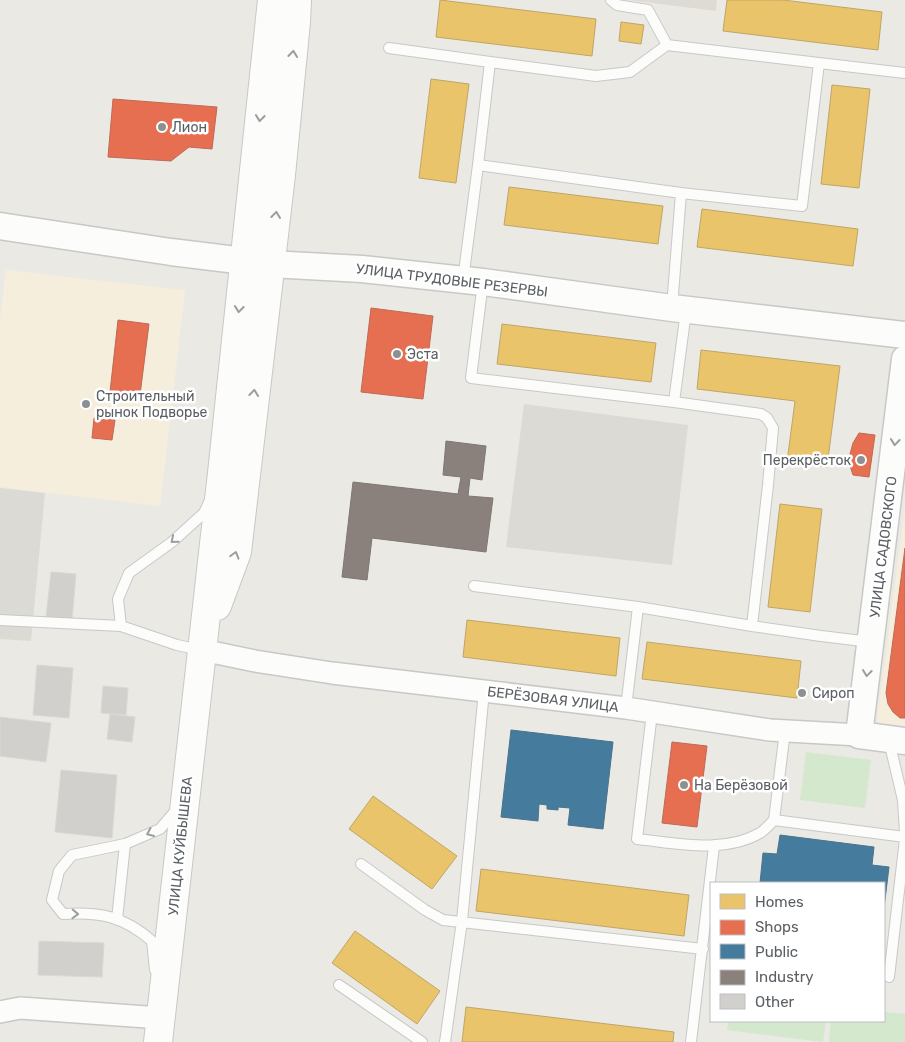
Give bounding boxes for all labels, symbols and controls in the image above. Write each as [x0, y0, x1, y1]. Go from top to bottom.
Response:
one-way arrow [287, 49, 298, 57]
one-way arrow [255, 114, 266, 122]
place label: Лион [172, 119, 207, 136]
marker: Лион [156, 121, 168, 133]
one-way arrow [270, 211, 281, 219]
street label: УЛИЦА ТРУДОВЫЕ РЕЗЕРВЫ [355, 260, 549, 301]
one-way arrow [234, 305, 245, 313]
place label: Эста [407, 346, 439, 363]
marker: Эста [391, 348, 403, 360]
place label: Строительный рынок Подворье [96, 388, 207, 421]
one-way arrow [249, 389, 260, 397]
marker: Строительный рынок Подворье [80, 398, 92, 410]
one-way arrow [890, 438, 901, 446]
place label: Перекрёсток [763, 452, 851, 469]
marker: Перекрёсток [855, 454, 867, 466]
street label: УЛИЦА САДОВСКОГО [866, 475, 901, 619]
one-way arrow [171, 534, 180, 542]
one-way arrow [229, 550, 240, 559]
one-way arrow [862, 669, 873, 677]
street label: БЕРЁЗОВАЯ УЛИЦА [486, 682, 620, 716]
place label: Сироп [812, 685, 855, 702]
marker: Сироп [796, 687, 808, 699]
street label: УЛИЦА КУЙБЫШЕВА [164, 775, 196, 916]
place label: На Берёзовой [694, 777, 788, 794]
marker: На Берёзовой [678, 779, 690, 791]
one-way arrow [146, 826, 155, 837]
legend [710, 882, 885, 1022]
text: Homes [755, 893, 804, 911]
one-way arrow [72, 909, 80, 919]
text: Shops [755, 918, 799, 936]
text: Public [755, 943, 798, 961]
text: Industry [755, 968, 814, 986]
text: Other [755, 993, 795, 1011]

